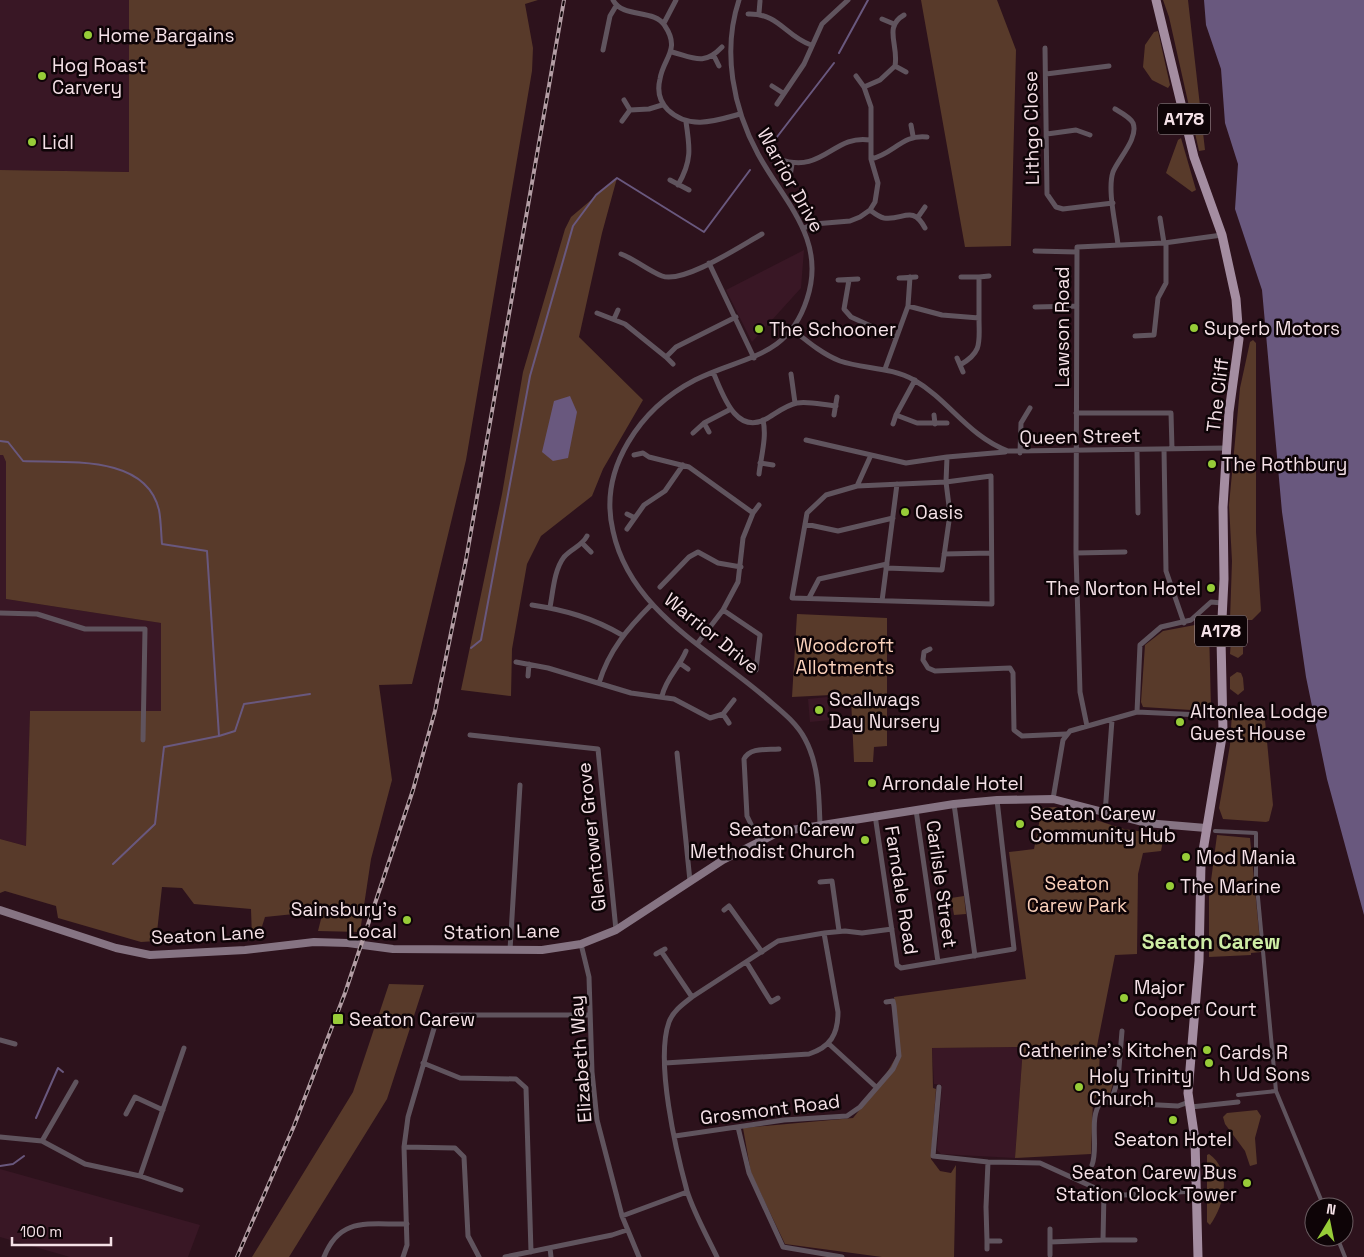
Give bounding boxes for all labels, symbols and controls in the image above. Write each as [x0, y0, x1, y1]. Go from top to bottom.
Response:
place label: Home Bargains [98, 23, 234, 48]
marker: Home Bargains [82, 29, 94, 41]
place label: Hog Roast Carvery [52, 53, 146, 100]
marker: Hog Roast Carvery [36, 70, 48, 82]
street label: Lithgo Close [1018, 71, 1045, 185]
road number: A178 [1158, 104, 1210, 134]
street label: Warrior Drive [752, 124, 830, 237]
place label: Lidl [42, 130, 74, 155]
marker: Lidl [26, 136, 38, 148]
street label: Lawson Road [1050, 266, 1075, 388]
place label: Superb Motors [1204, 316, 1340, 341]
place label: The Schooner [769, 317, 896, 342]
marker: Superb Motors [1188, 322, 1200, 334]
marker: The Schooner [753, 323, 765, 335]
street label: The Cliff [1201, 356, 1234, 434]
street label: Queen Street [1019, 423, 1141, 450]
place label: The Rothbury [1222, 452, 1347, 477]
marker: The Rothbury [1206, 458, 1218, 470]
place label: Oasis [915, 500, 963, 525]
marker: Oasis [899, 506, 911, 518]
place label: The Norton Hotel [1046, 576, 1201, 601]
marker: The Norton Hotel [1205, 582, 1217, 594]
street label: Warrior Drive [659, 587, 764, 679]
road number: A178 [1195, 616, 1247, 646]
park label: Woodcroft Allotments [795, 633, 895, 680]
place label: Scallwags Day Nursery [829, 687, 940, 734]
place label: Altonlea Lodge Guest House [1190, 699, 1328, 746]
marker: Scallwags Day Nursery [813, 704, 825, 716]
marker: Altonlea Lodge Guest House [1174, 716, 1186, 728]
street label: Glentower Grove [571, 761, 612, 913]
place label: Arrondale Hotel [882, 771, 1023, 796]
marker: Arrondale Hotel [866, 777, 878, 789]
place label: Seaton Carew Community Hub [1030, 801, 1176, 848]
place label: Seaton Carew Methodist Church [690, 817, 855, 864]
marker: Seaton Carew Community Hub [1014, 818, 1026, 830]
street label: Carlisle Street [920, 819, 963, 949]
street label: Farndale Road [879, 824, 924, 956]
marker: Seaton Carew Methodist Church [859, 834, 871, 846]
place label: Mod Mania [1196, 845, 1296, 870]
marker: Mod Mania [1180, 851, 1192, 863]
park label: Seaton Carew Park [1027, 871, 1127, 918]
place label: The Marine [1180, 874, 1281, 899]
marker: The Marine [1164, 880, 1176, 892]
place label: Sainsbury's Local [291, 897, 397, 944]
marker: Sainsbury's Local [401, 914, 413, 926]
street label: Station Lane [444, 918, 560, 945]
street label: Seaton Lane [150, 919, 266, 950]
district label: Seaton Carew [1142, 928, 1280, 955]
place label: Major Cooper Court [1134, 975, 1257, 1022]
marker: Major Cooper Court [1118, 992, 1130, 1004]
street label: Elizabeth Way [564, 994, 597, 1124]
place label: Seaton Carew [349, 1007, 475, 1032]
marker: Seaton Carew [331, 1012, 345, 1026]
place label: Catherine's Kitchen [1019, 1038, 1197, 1063]
place label: Cards R h Ud Sons [1219, 1040, 1310, 1087]
marker: Catherine's Kitchen [1201, 1044, 1213, 1056]
marker: Cards R h Ud Sons [1203, 1057, 1215, 1069]
place label: Holy Trinity Church [1089, 1064, 1192, 1111]
marker: Holy Trinity Church [1073, 1081, 1085, 1093]
street label: Grosmont Road [699, 1089, 841, 1130]
marker: Seaton Hotel [1167, 1114, 1179, 1126]
place label: Seaton Hotel [1114, 1127, 1232, 1152]
place label: Seaton Carew Bus Station Clock Tower [1056, 1160, 1237, 1207]
marker: Seaton Carew Bus Station Clock Tower [1241, 1177, 1253, 1189]
north arrow [1304, 1197, 1354, 1247]
text: N [1325, 1200, 1337, 1219]
scale bar [12, 1214, 111, 1246]
text: 100 m [20, 1222, 62, 1241]

